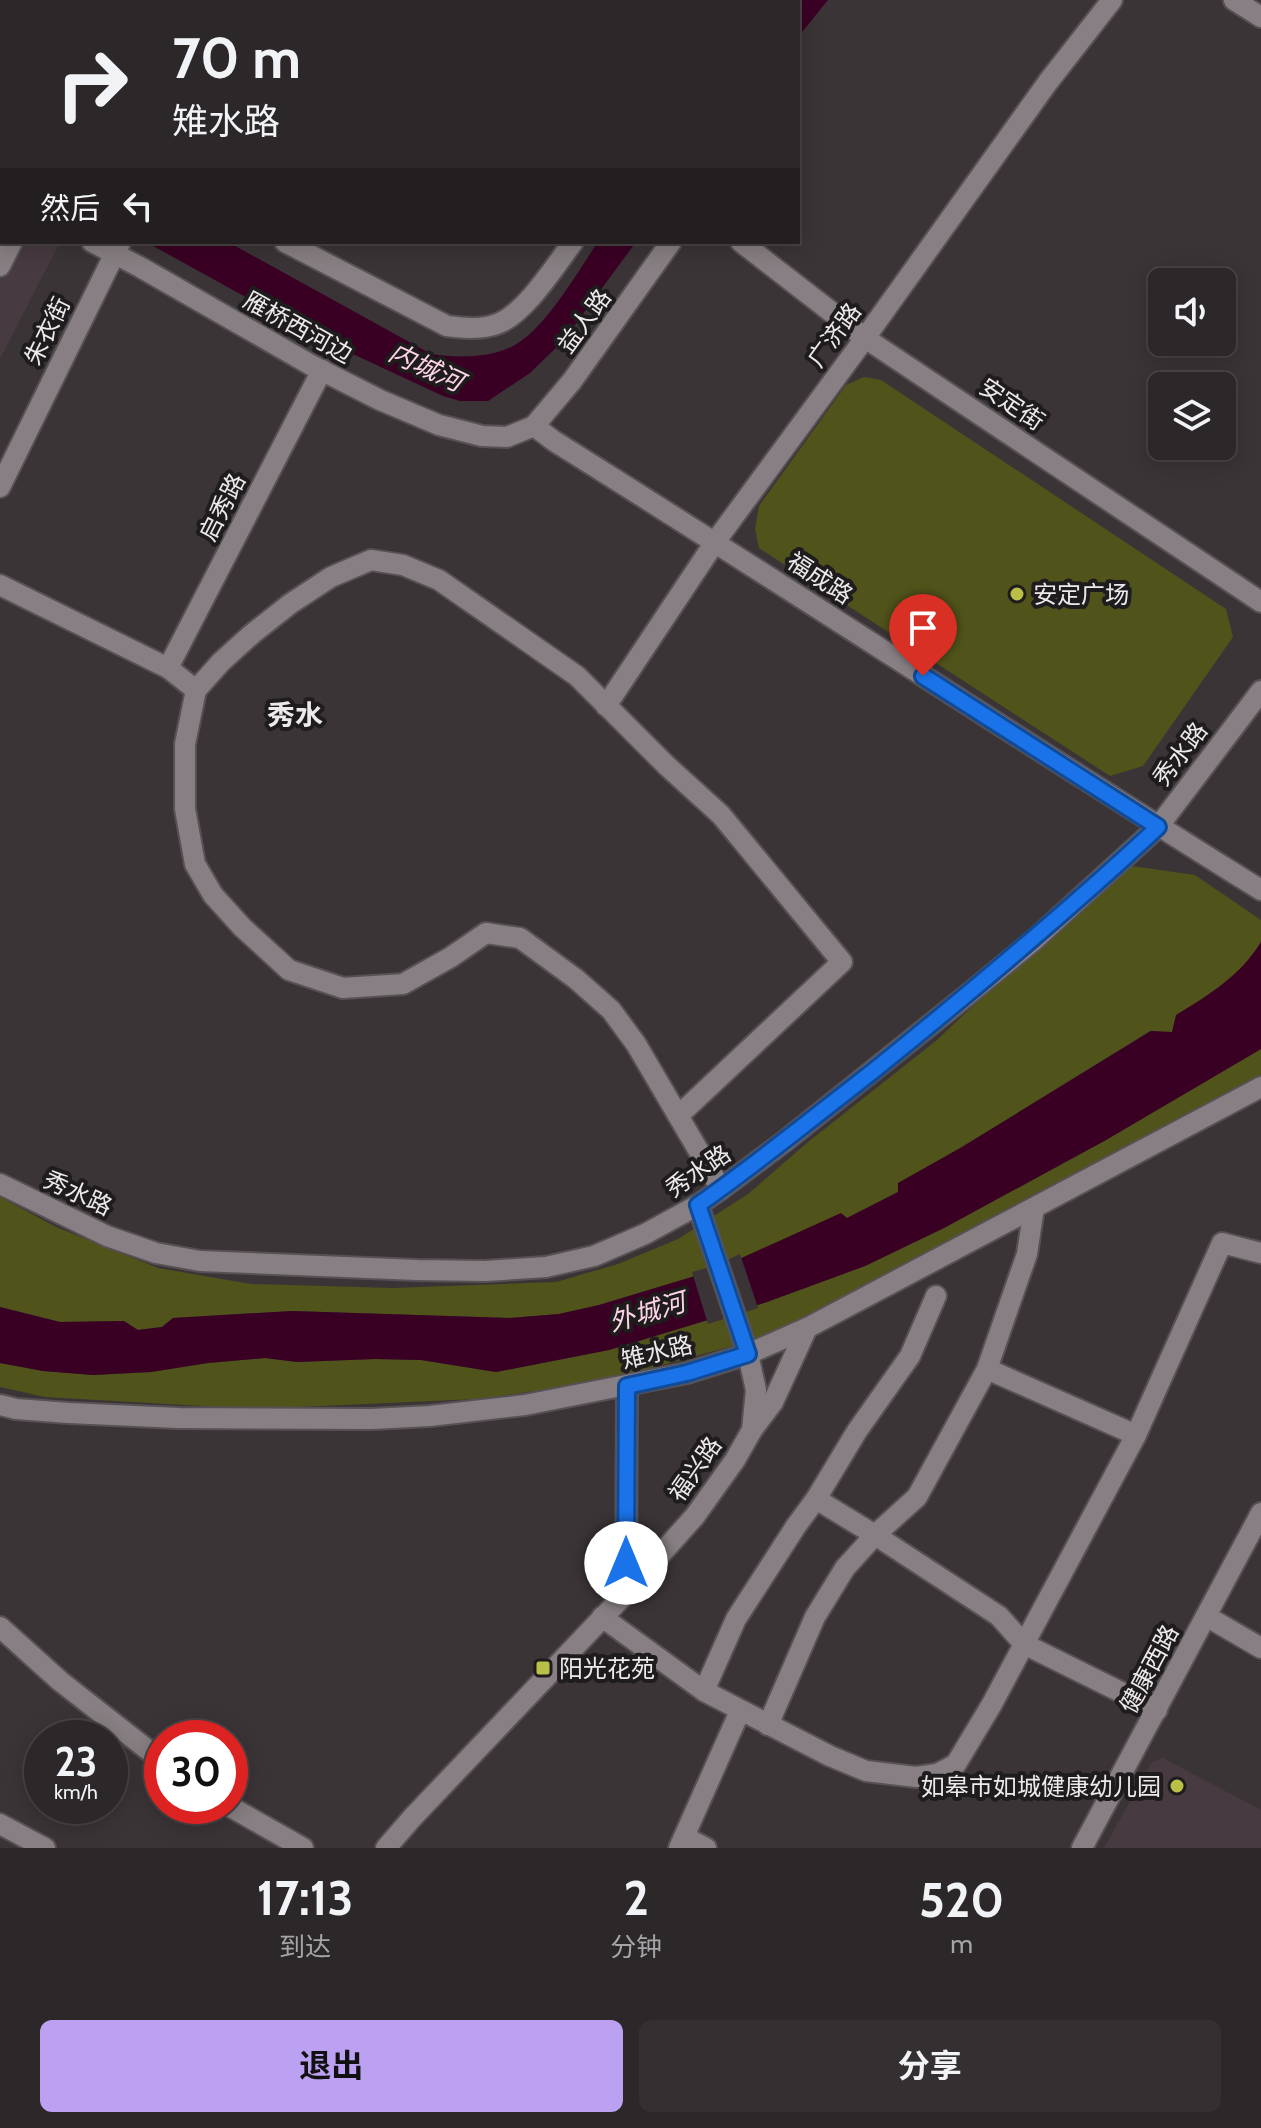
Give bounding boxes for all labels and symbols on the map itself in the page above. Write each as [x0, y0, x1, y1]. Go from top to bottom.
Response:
street label: 益人路 [551, 283, 617, 359]
street label: 雁桥西河边 [238, 285, 358, 369]
street label: 朱衣街 [18, 292, 76, 370]
street label: 广济路 [801, 297, 867, 373]
water label: 内城河 [384, 336, 473, 400]
street label: 安定街 [974, 372, 1050, 436]
street label: 启秀路 [193, 468, 251, 546]
street label: 福成路 [782, 546, 858, 610]
place label: 安定广场 [1033, 580, 1129, 609]
marker: 安定广场 [1008, 585, 1026, 603]
pin [889, 594, 957, 676]
district label: 秀水 [267, 698, 323, 732]
street label: 秀水路 [1147, 717, 1213, 791]
street label: 秀水路 [660, 1139, 736, 1203]
street label: 秀水路 [39, 1165, 117, 1221]
water label: 外城河 [605, 1284, 694, 1338]
street label: 雉水路 [619, 1330, 695, 1374]
street label: 福兴路 [662, 1431, 728, 1507]
position arrow [584, 1521, 668, 1605]
street label: 健康西路 [1114, 1620, 1184, 1718]
place label: 阳光花苑 [559, 1654, 655, 1683]
marker: 阳光花苑 [534, 1659, 552, 1677]
speed limit sign: 30 [144, 1720, 248, 1824]
place label: 如皋市如城健康幼儿园 [921, 1772, 1161, 1801]
marker: 如皋市如城健康幼儿园 [1168, 1777, 1186, 1795]

